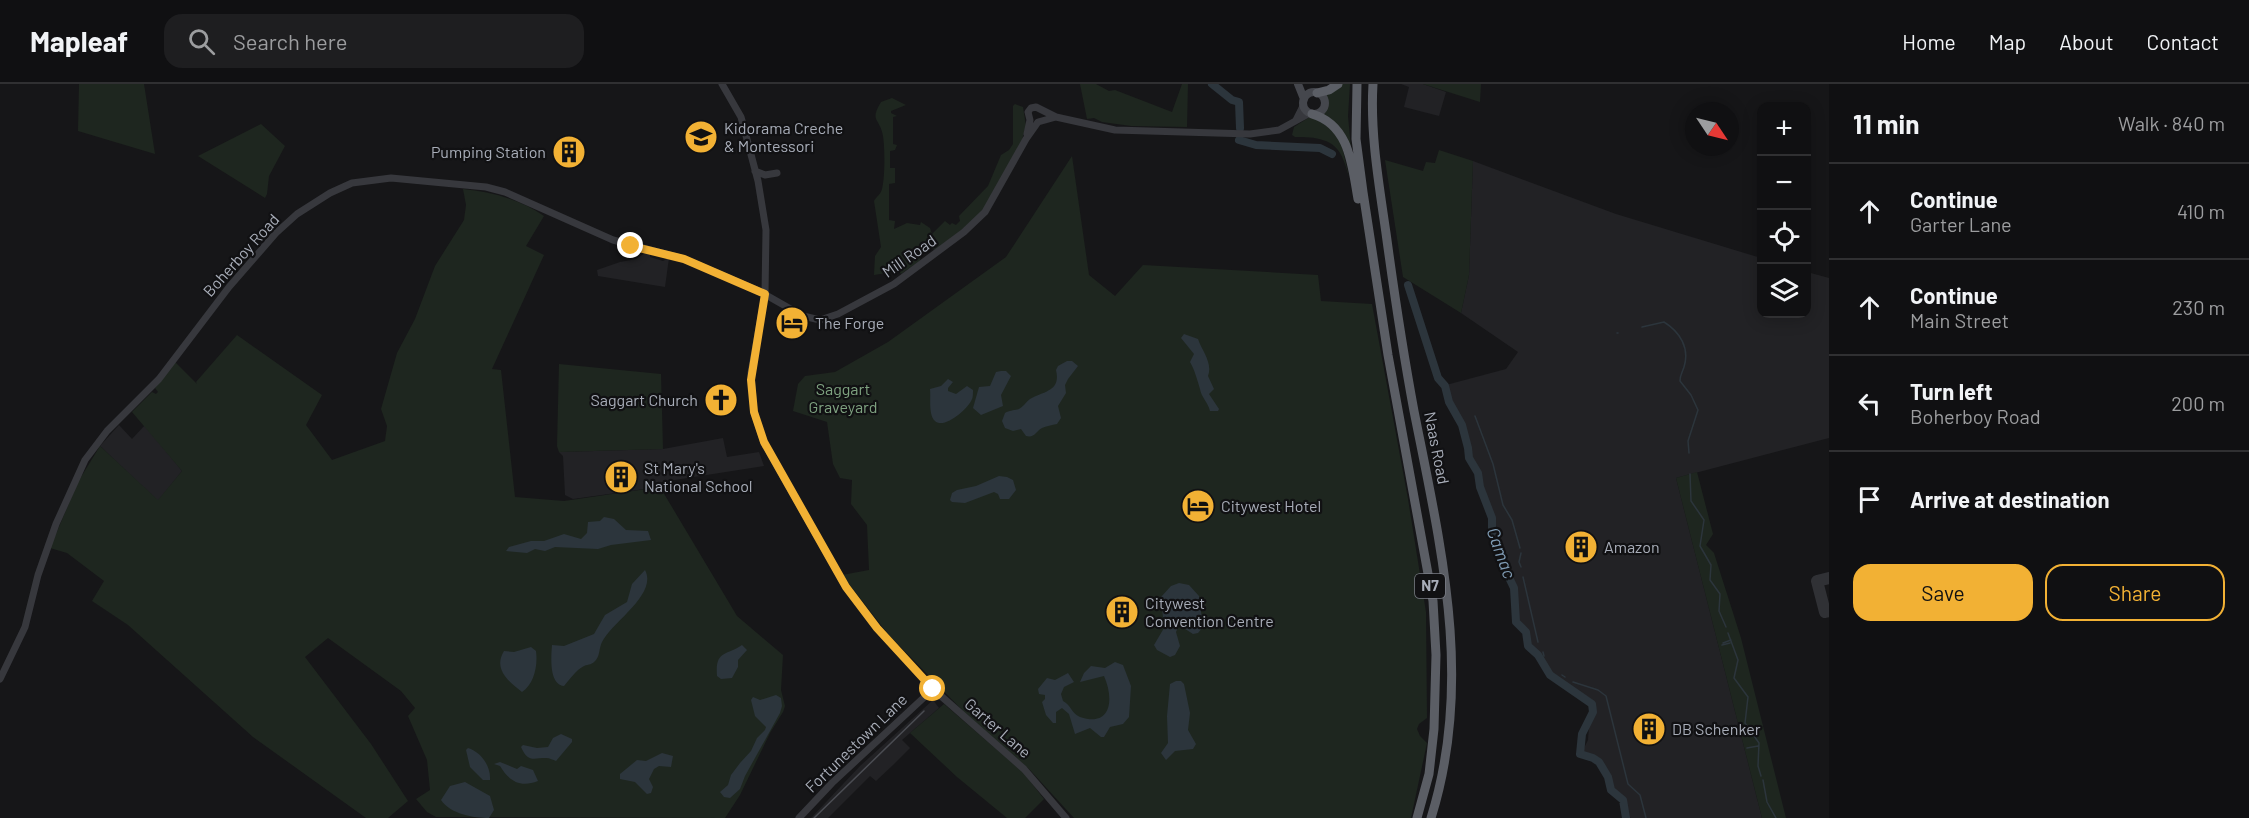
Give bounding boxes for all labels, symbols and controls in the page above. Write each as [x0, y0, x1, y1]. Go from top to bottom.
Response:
search box [164, 14, 584, 68]
text: Mapleaf [30, 24, 128, 58]
icon: search [185, 25, 218, 58]
text: Search here [233, 28, 347, 54]
text: Home [1902, 29, 1956, 54]
text: Map [1989, 29, 2026, 54]
text: About [2059, 29, 2114, 54]
text: Contact [2147, 29, 2219, 54]
north arrow [1685, 102, 1739, 156]
map controls [1757, 102, 1811, 318]
button: + [1757, 102, 1811, 156]
text: 11 min [1853, 108, 1919, 139]
text: Walk · 840 m [2118, 111, 2225, 135]
place label: Kidorama Creche & Montessori [724, 118, 843, 155]
school or university icon: Kidorama Creche & Montessori [683, 119, 719, 155]
building icon: Pumping Station [551, 134, 587, 170]
place label: Pumping Station [431, 142, 546, 161]
button: − [1757, 156, 1811, 210]
text: Continue [1910, 186, 1998, 212]
icon: ahead [1853, 195, 1886, 228]
text: 410 m [2177, 199, 2225, 223]
street label: Boherboy Road [199, 209, 283, 300]
button: locate [1757, 210, 1811, 264]
text: Garter Lane [1910, 212, 2012, 236]
street label: Mill Road [878, 230, 939, 281]
route end [617, 232, 643, 258]
button: layers [1757, 264, 1811, 318]
text: Continue [1910, 282, 1998, 308]
icon: ahead [1853, 291, 1886, 324]
text: 230 m [2172, 295, 2225, 319]
hotel icon: The Forge [774, 305, 810, 341]
text: Main Street [1910, 308, 2009, 332]
place label: The Forge [815, 313, 884, 332]
text: Turn left [1910, 378, 1993, 404]
park label: Saggart Graveyard [808, 379, 878, 416]
church icon: Saggart Church [703, 382, 739, 418]
icon: left [1853, 387, 1886, 420]
place label: Saggart Church [591, 390, 698, 409]
text: 200 m [2171, 391, 2225, 415]
text: Boherboy Road [1910, 404, 2041, 428]
street label: Naas Road [1421, 410, 1454, 486]
place label: St Mary's National School [644, 458, 753, 495]
building icon: St Mary's National School [603, 459, 639, 495]
icon: arrive [1853, 483, 1886, 516]
text: Arrive at destination [1910, 486, 2109, 512]
hotel icon: Citywest Hotel [1180, 488, 1216, 524]
place label: Citywest Hotel [1221, 496, 1321, 515]
water label: Camac [1483, 524, 1521, 581]
building icon: Amazon [1563, 529, 1599, 565]
place label: Amazon [1604, 537, 1660, 556]
button: Save [1853, 564, 2033, 621]
button: Share [2045, 564, 2225, 621]
road number: N7 [1415, 574, 1445, 598]
place label: Citywest Convention Centre [1145, 593, 1274, 630]
building icon: Citywest Convention Centre [1104, 594, 1140, 630]
route start [919, 675, 945, 701]
street label: Fortunestown Lane [801, 689, 910, 796]
street label: Garter Lane [961, 694, 1035, 761]
building icon: DB Schenker [1631, 711, 1667, 747]
place label: DB Schenker [1672, 719, 1761, 738]

